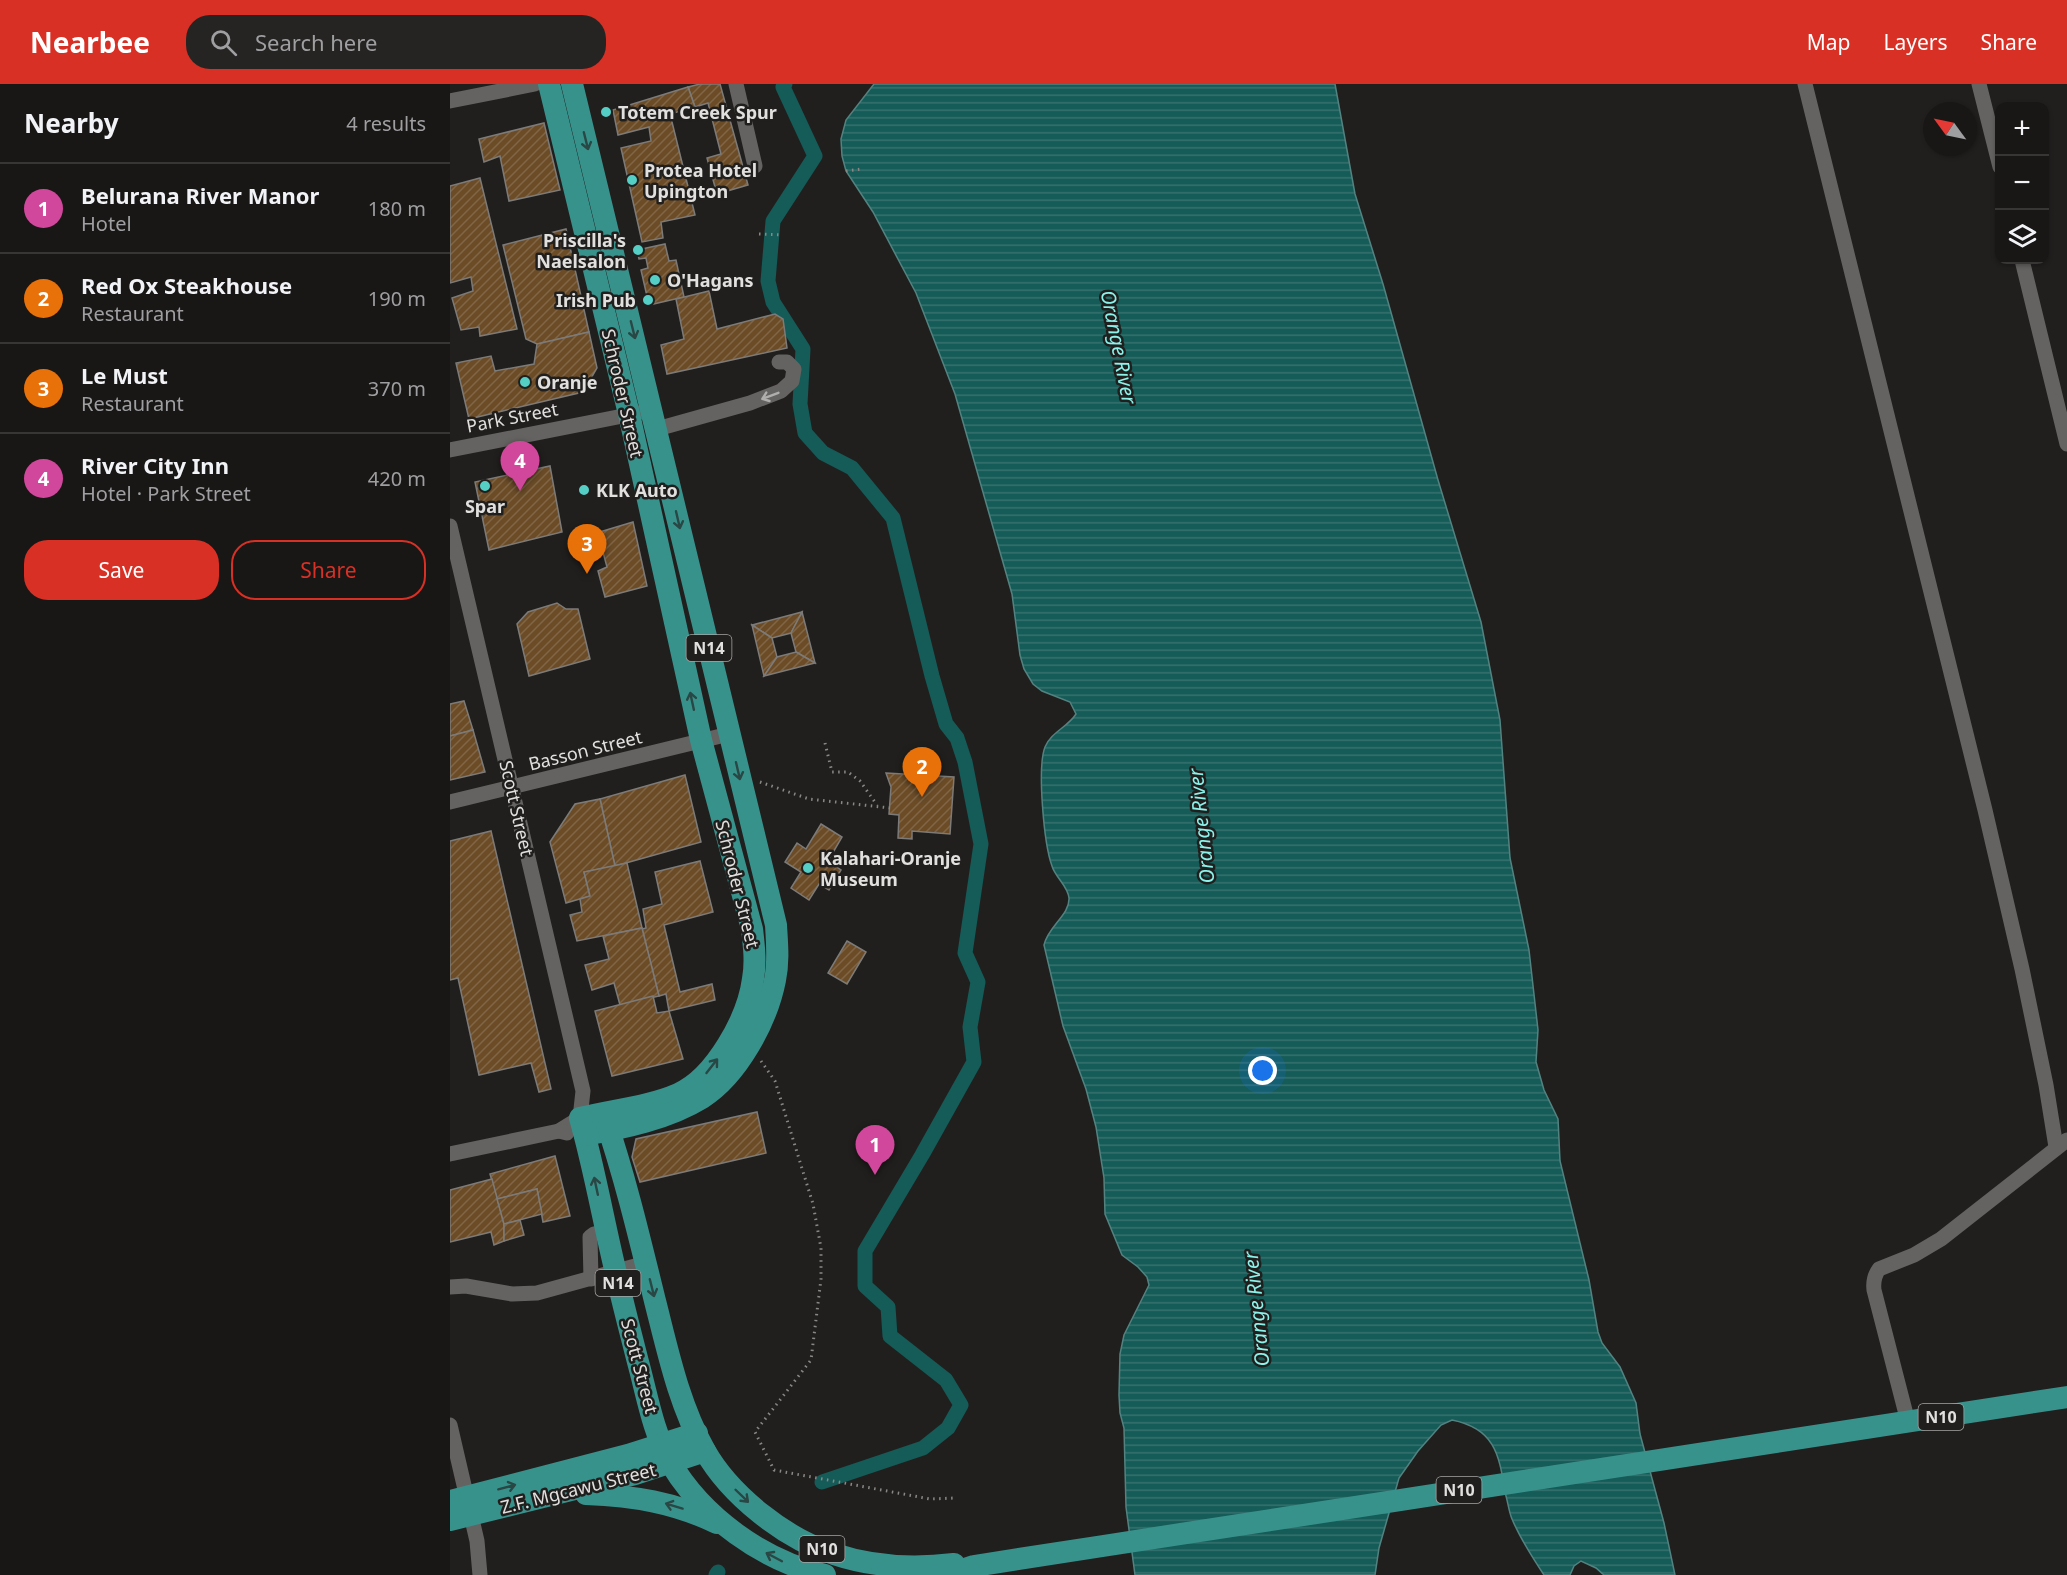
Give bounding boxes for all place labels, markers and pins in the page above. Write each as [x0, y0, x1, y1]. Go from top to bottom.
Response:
place label: Totem Creek Spur [618, 100, 777, 124]
marker: Totem Creek Spur [599, 105, 613, 119]
place label: Protea Hotel Upington [644, 158, 757, 203]
marker: Protea Hotel Upington [625, 173, 639, 187]
place label: Priscilla's Naelsalon [536, 228, 626, 273]
marker: Priscilla's Naelsalon [631, 243, 645, 257]
place label: O'Hagans [667, 268, 753, 292]
marker: O'Hagans [648, 273, 662, 287]
place label: Irish Pub [556, 288, 636, 312]
marker: Irish Pub [641, 293, 655, 307]
place label: Oranje [537, 370, 598, 394]
marker: Oranje [518, 375, 532, 389]
pin: 4 [500, 442, 540, 491]
place label: KLK Auto [596, 478, 678, 502]
marker: Spar [478, 479, 492, 493]
marker: KLK Auto [577, 483, 591, 497]
place label: Spar [465, 494, 505, 518]
pin: 3 [568, 524, 606, 574]
pin: 2 [902, 748, 942, 797]
place label: Kalahari-Oranje Museum [820, 846, 961, 891]
marker: Kalahari-Oranje Museum [801, 861, 815, 875]
pin: 1 [856, 1126, 894, 1175]

